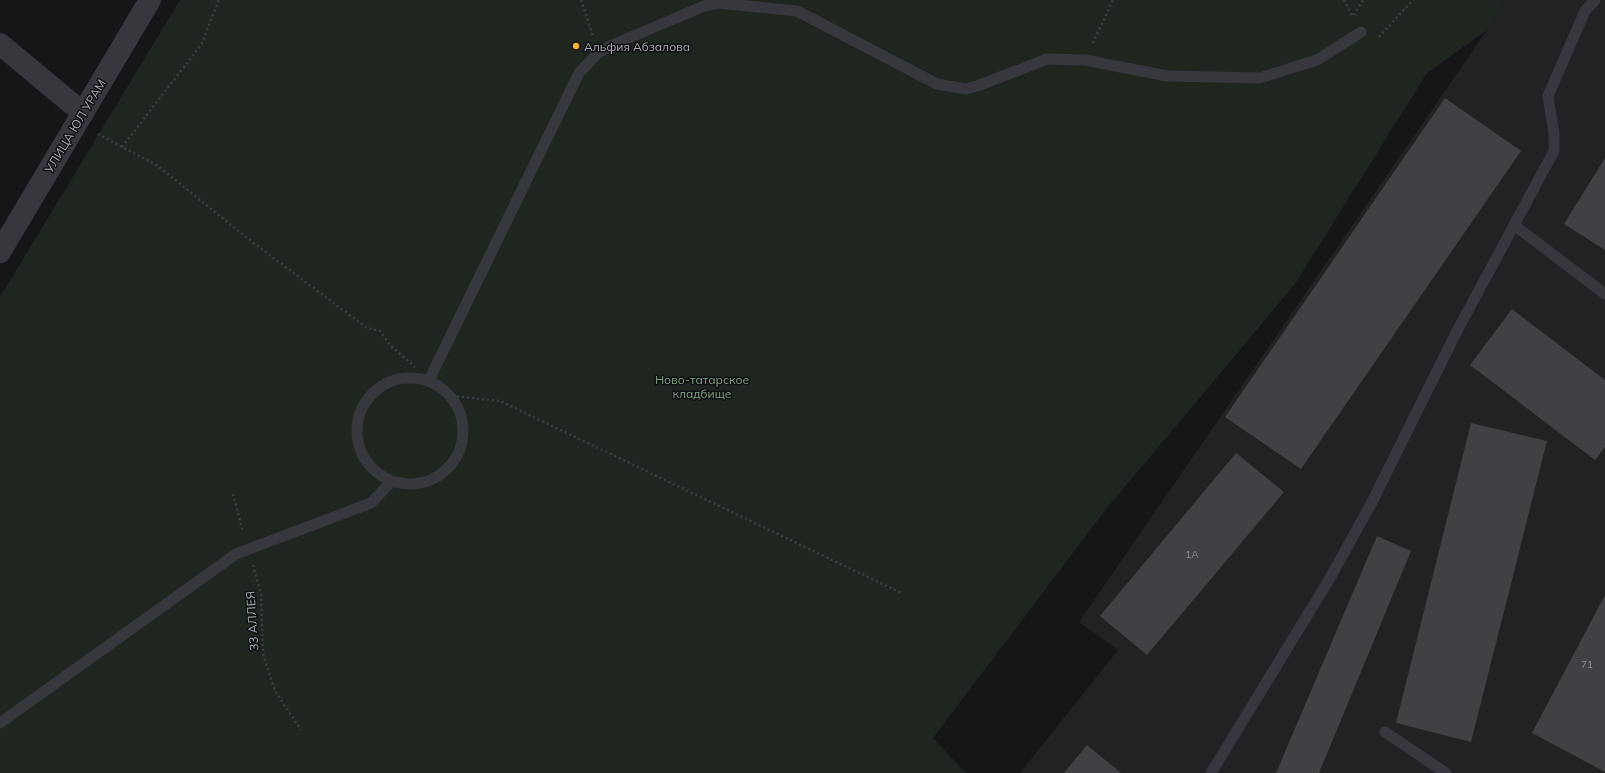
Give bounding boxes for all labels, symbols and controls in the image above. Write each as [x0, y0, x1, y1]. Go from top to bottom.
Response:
place label: Альфия Абзалова [584, 39, 690, 54]
marker: Альфия Абзалова [571, 41, 581, 51]
street label: УЛИЦА ЮЛ УРАМ [41, 77, 109, 176]
park label: Ново-татарское кладбище [655, 372, 749, 401]
house number: 1А [1185, 548, 1199, 561]
street label: 33 АЛЛЕЯ [242, 591, 262, 651]
house number: 71 [1581, 658, 1593, 671]

